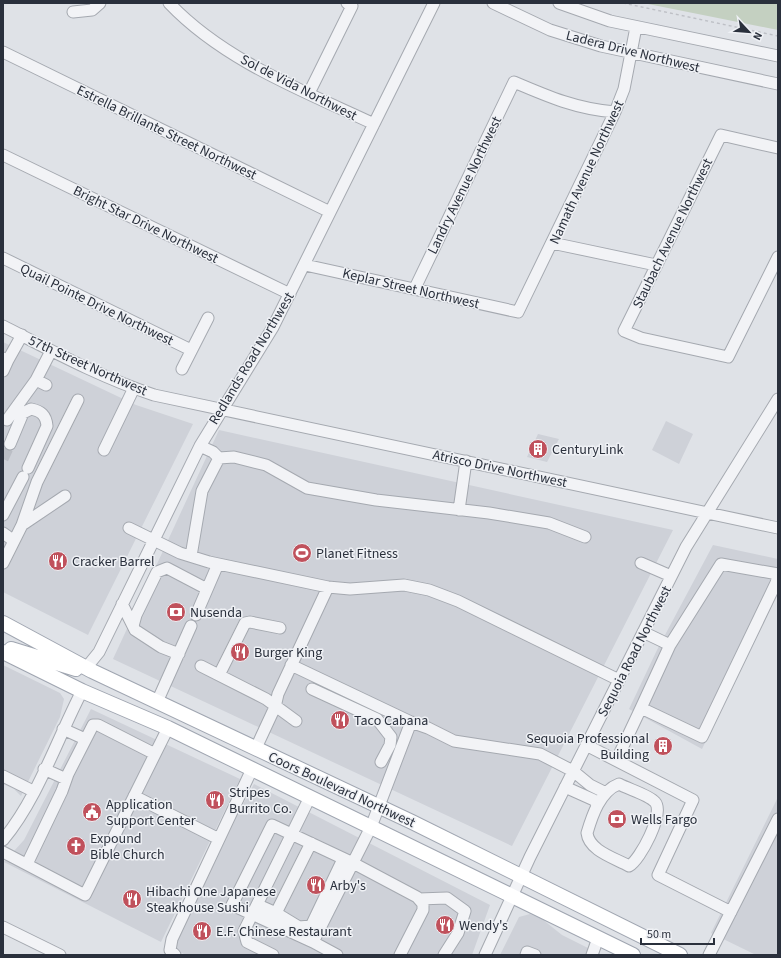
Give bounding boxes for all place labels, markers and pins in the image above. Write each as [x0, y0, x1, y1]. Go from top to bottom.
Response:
building icon: CenturyLink [527, 438, 549, 460]
place label: CenturyLink [552, 440, 624, 460]
sports icon: Planet Fitness [291, 542, 313, 564]
place label: Planet Fitness [316, 544, 398, 564]
restaurant icon: Cracker Barrel [47, 550, 69, 572]
place label: Cracker Barrel [72, 552, 155, 572]
bank icon: Nusenda [165, 601, 187, 623]
place label: Nusenda [190, 603, 242, 623]
restaurant icon: Burger King [229, 641, 251, 663]
place label: Burger King [254, 643, 322, 663]
restaurant icon: Taco Cabana [329, 709, 351, 731]
place label: Taco Cabana [354, 711, 428, 731]
place label: Sequoia Professional Building [526, 729, 649, 765]
building icon: Sequoia Professional Building [652, 735, 674, 757]
place label: Stripes Burrito Co. [229, 783, 292, 819]
restaurant icon: Stripes Burrito Co. [204, 789, 226, 811]
place label: Application Support Center [106, 795, 196, 831]
public building icon: Application Support Center [81, 801, 103, 823]
bank icon: Wells Fargo [606, 808, 628, 830]
place label: Wells Fargo [631, 810, 697, 830]
place label: Expound Bible Church [90, 829, 165, 865]
church icon: Expound Bible Church [65, 835, 87, 857]
restaurant icon: Arby's [305, 874, 327, 896]
place label: Arby's [330, 876, 366, 896]
place label: Hibachi One Japanese Steakhouse Sushi [146, 882, 276, 918]
restaurant icon: Hibachi One Japanese Steakhouse Sushi [121, 888, 143, 910]
restaurant icon: Wendy's [434, 914, 456, 936]
place label: Wendy's [459, 916, 508, 936]
restaurant icon: E.F. Chinese Restaurant [191, 920, 213, 942]
place label: E.F. Chinese Restaurant [216, 922, 352, 942]

